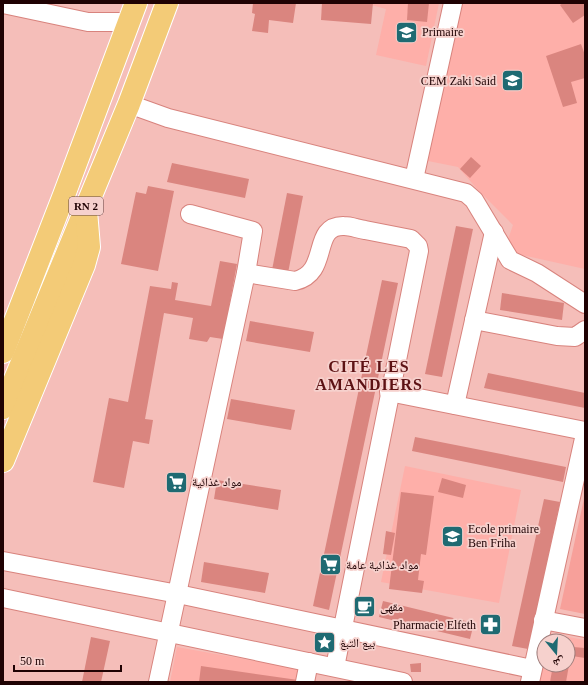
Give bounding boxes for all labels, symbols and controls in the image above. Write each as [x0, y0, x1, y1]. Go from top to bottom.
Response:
school or university icon: Primaire [394, 19, 420, 45]
place label: Primaire [422, 25, 463, 39]
school or university icon: CEM Zaki Said [499, 68, 525, 94]
place label: CEM Zaki Said [421, 74, 496, 88]
road number: RN 2 [69, 197, 103, 215]
district label: CITÉ LES AMANDIERS [315, 357, 423, 393]
supermarket icon: مواد غذائية [163, 469, 189, 495]
place label: مواد غذائية [192, 475, 242, 489]
place label: Ecole primaire Ben Friha [468, 522, 539, 550]
school or university icon: Ecole primaire Ben Friha [439, 523, 465, 549]
supermarket icon: مواد غذائية عامة [318, 552, 344, 578]
place label: مواد غذائية عامة [346, 558, 419, 572]
cafe icon: مقهى [351, 594, 377, 620]
place label: مقهى [380, 600, 403, 614]
pharmacy icon: Pharmacie Elfeth [478, 612, 504, 638]
place label: Pharmacie Elfeth [393, 618, 476, 632]
place icon: بيع التبغ [311, 630, 337, 656]
north arrow [536, 633, 576, 673]
place label: بيع التبغ [340, 636, 375, 650]
scale bar [14, 647, 121, 673]
text: ش [551, 653, 566, 670]
text: 50 m [20, 654, 45, 668]

